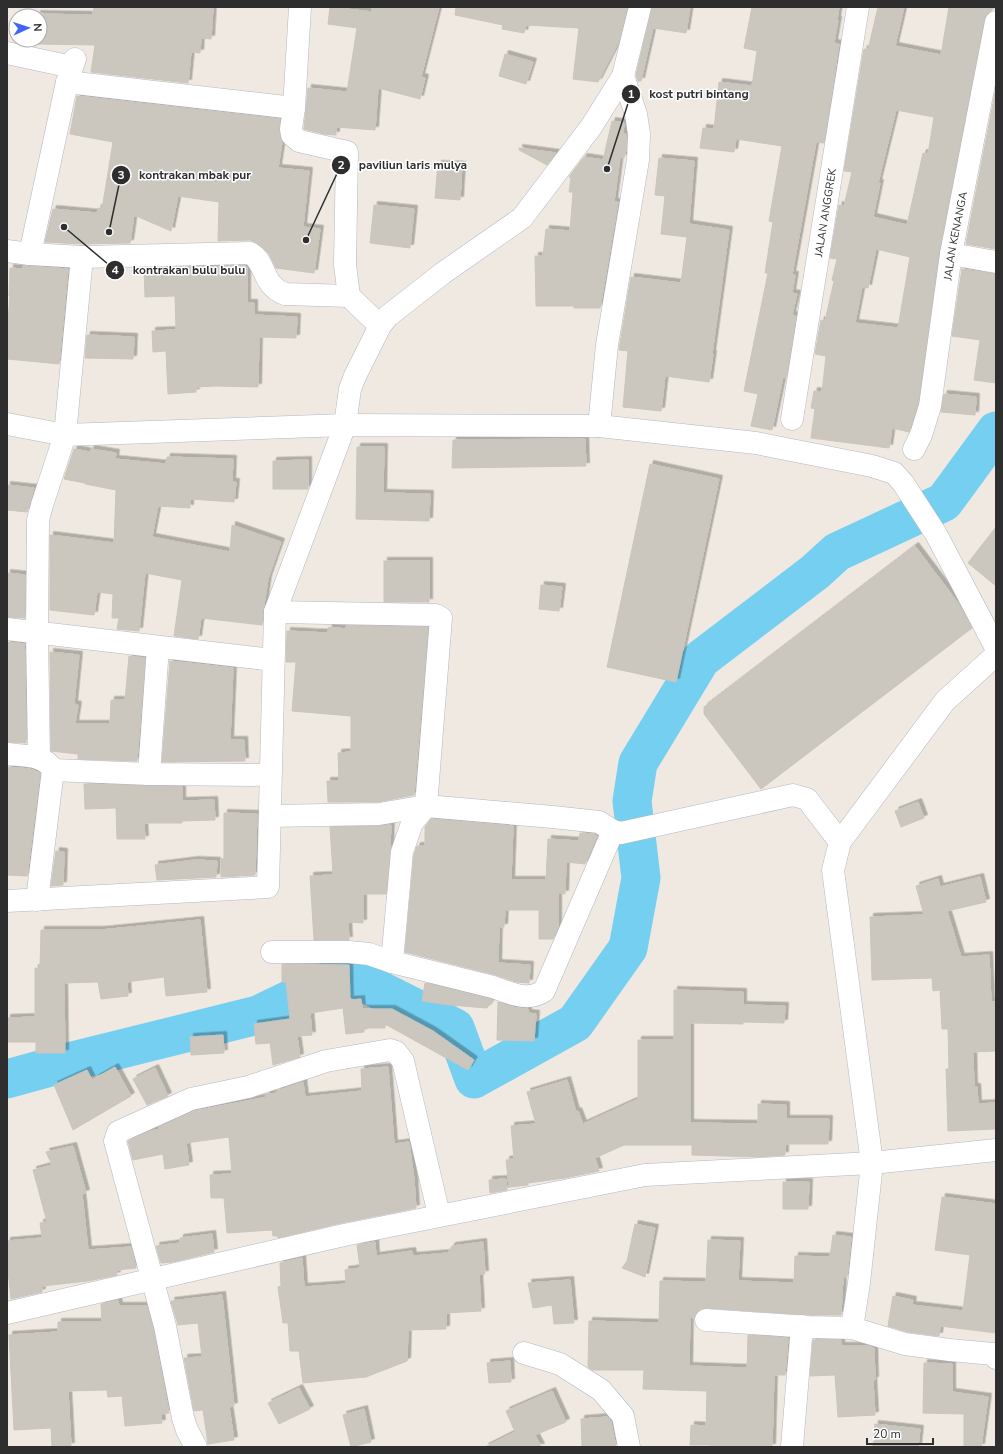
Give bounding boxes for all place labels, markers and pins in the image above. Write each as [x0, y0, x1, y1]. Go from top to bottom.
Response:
callout: kost putri bintang [621, 82, 757, 106]
callout: paviliun laris mulya [331, 153, 475, 177]
callout: kontrakan mbak pur [111, 163, 259, 187]
callout: kontrakan bulu bulu [105, 258, 253, 282]

